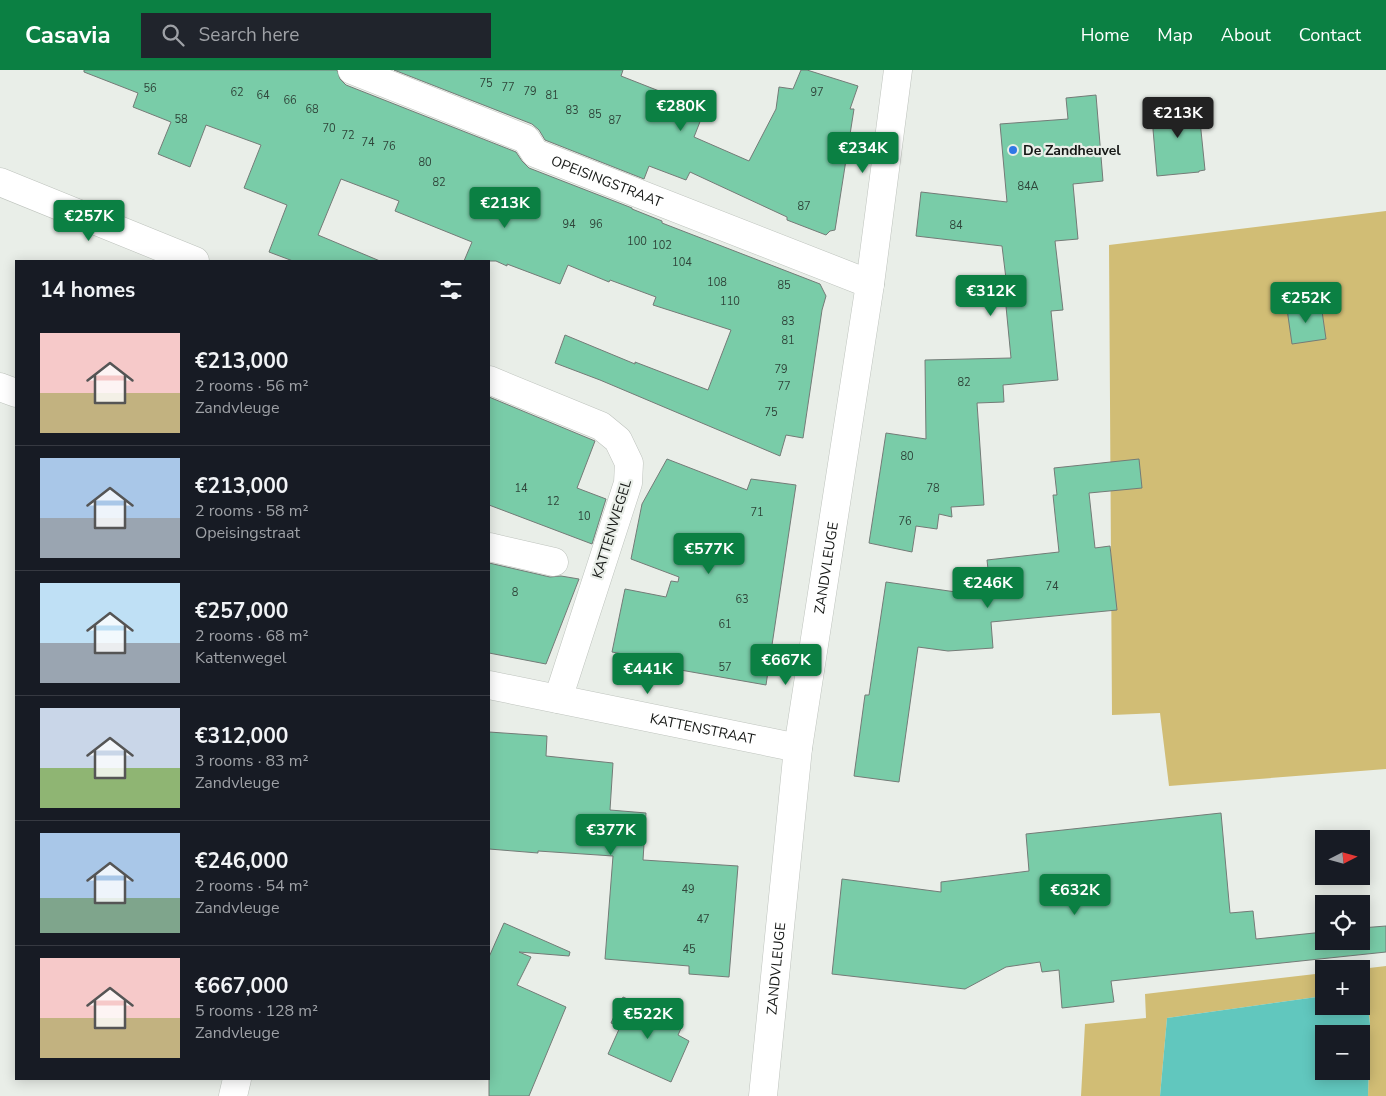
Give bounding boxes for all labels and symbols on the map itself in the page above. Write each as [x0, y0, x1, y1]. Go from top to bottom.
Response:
house number: 75 [479, 76, 493, 91]
house number: 77 [501, 80, 515, 95]
house number: 56 [143, 81, 157, 96]
house number: 79 [523, 84, 537, 99]
house number: 62 [230, 85, 244, 100]
house number: 97 [810, 85, 824, 100]
house number: 64 [256, 88, 270, 103]
house number: 81 [545, 88, 559, 103]
pin: €280K [646, 90, 716, 132]
house number: 66 [283, 93, 297, 108]
pin: €213K [1143, 97, 1213, 139]
house number: 68 [305, 102, 319, 117]
house number: 83 [565, 103, 579, 118]
house number: 85 [588, 107, 602, 122]
house number: 58 [174, 112, 188, 127]
house number: 87 [608, 113, 622, 128]
house number: 70 [322, 121, 336, 136]
house number: 72 [341, 128, 355, 143]
pin: €234K [828, 132, 898, 174]
house number: 74 [361, 135, 375, 150]
house number: 76 [382, 139, 396, 154]
place label: De Zandheuvel [1023, 141, 1121, 160]
marker: De Zandheuvel [1007, 144, 1019, 156]
street label: OPEISINGSTRAAT [548, 151, 666, 212]
house number: 80 [418, 155, 432, 170]
house number: 82 [432, 175, 446, 190]
house number: 84A [1017, 179, 1039, 194]
pin: €213K [470, 186, 540, 229]
house number: 87 [797, 199, 811, 214]
pin: €257K [54, 200, 124, 242]
house number: 94 [562, 217, 576, 232]
house number: 96 [589, 217, 603, 232]
house number: 84 [949, 218, 963, 233]
house number: 100 [627, 234, 647, 249]
house number: 102 [652, 238, 672, 253]
house number: 104 [672, 255, 692, 270]
pin: €312K [956, 274, 1026, 317]
house number: 108 [707, 275, 727, 290]
house number: 85 [777, 278, 791, 293]
pin: €252K [1271, 282, 1341, 324]
house number: 110 [720, 294, 740, 309]
house number: 83 [781, 314, 795, 329]
house number: 81 [781, 333, 795, 348]
house number: 79 [774, 362, 788, 377]
house number: 82 [957, 375, 971, 390]
house number: 77 [777, 379, 791, 394]
house number: 75 [764, 405, 778, 420]
house number: 80 [900, 449, 914, 464]
street label: KATTENWEGEL [588, 477, 636, 581]
house number: 14 [514, 481, 528, 496]
house number: 78 [926, 481, 940, 496]
house number: 12 [546, 494, 560, 509]
house number: 71 [750, 505, 764, 520]
house number: 10 [577, 509, 591, 524]
house number: 76 [898, 514, 912, 529]
street label: ZANDVLEUGE [809, 521, 842, 615]
pin: €577K [674, 532, 744, 575]
pin: €246K [953, 566, 1023, 609]
house number: 74 [1045, 579, 1059, 594]
house number: 8 [512, 585, 519, 600]
house number: 63 [735, 592, 749, 607]
house number: 61 [718, 617, 732, 632]
pin: €667K [751, 644, 821, 686]
pin: €441K [613, 652, 683, 695]
house number: 57 [718, 660, 732, 675]
street label: KATTENSTRAAT [648, 709, 757, 749]
pin: €377K [576, 814, 646, 856]
north arrow [1315, 830, 1370, 885]
pin: €632K [1040, 874, 1110, 916]
house number: 49 [681, 882, 695, 897]
house number: 47 [696, 912, 710, 927]
street label: ZANDVLEUGE [762, 921, 790, 1016]
house number: 45 [682, 942, 696, 957]
pin: €522K [613, 998, 683, 1040]

